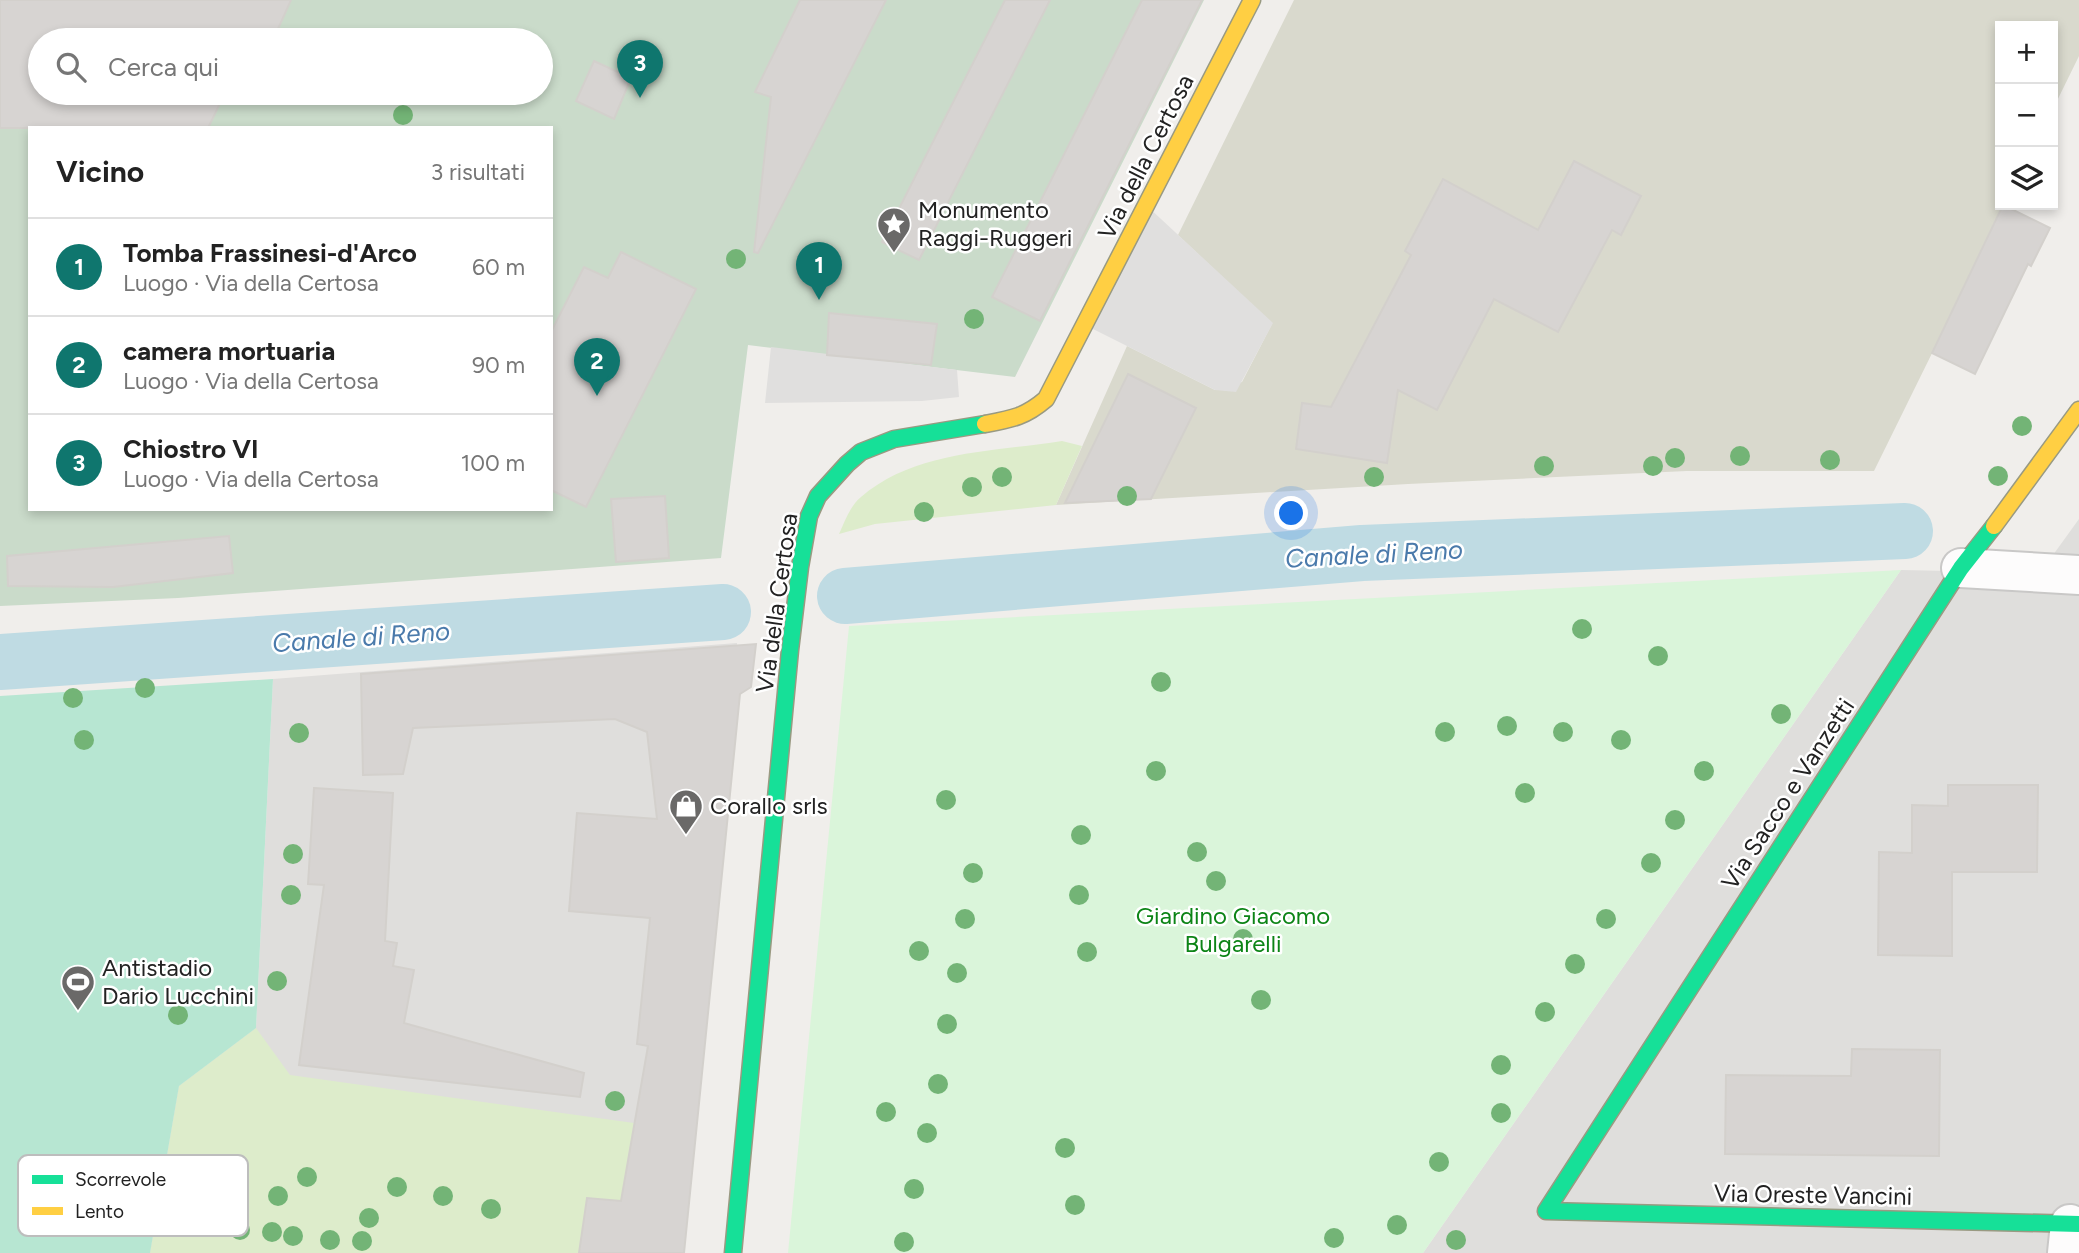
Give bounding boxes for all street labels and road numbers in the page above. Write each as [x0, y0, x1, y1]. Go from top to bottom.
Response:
street label: Via della Certosa [1092, 69, 1200, 244]
street label: Via della Certosa [750, 511, 803, 695]
street label: Via Sacco e Vanzetti [1715, 693, 1860, 895]
street label: Via Oreste Vancini [1714, 1178, 1912, 1211]

